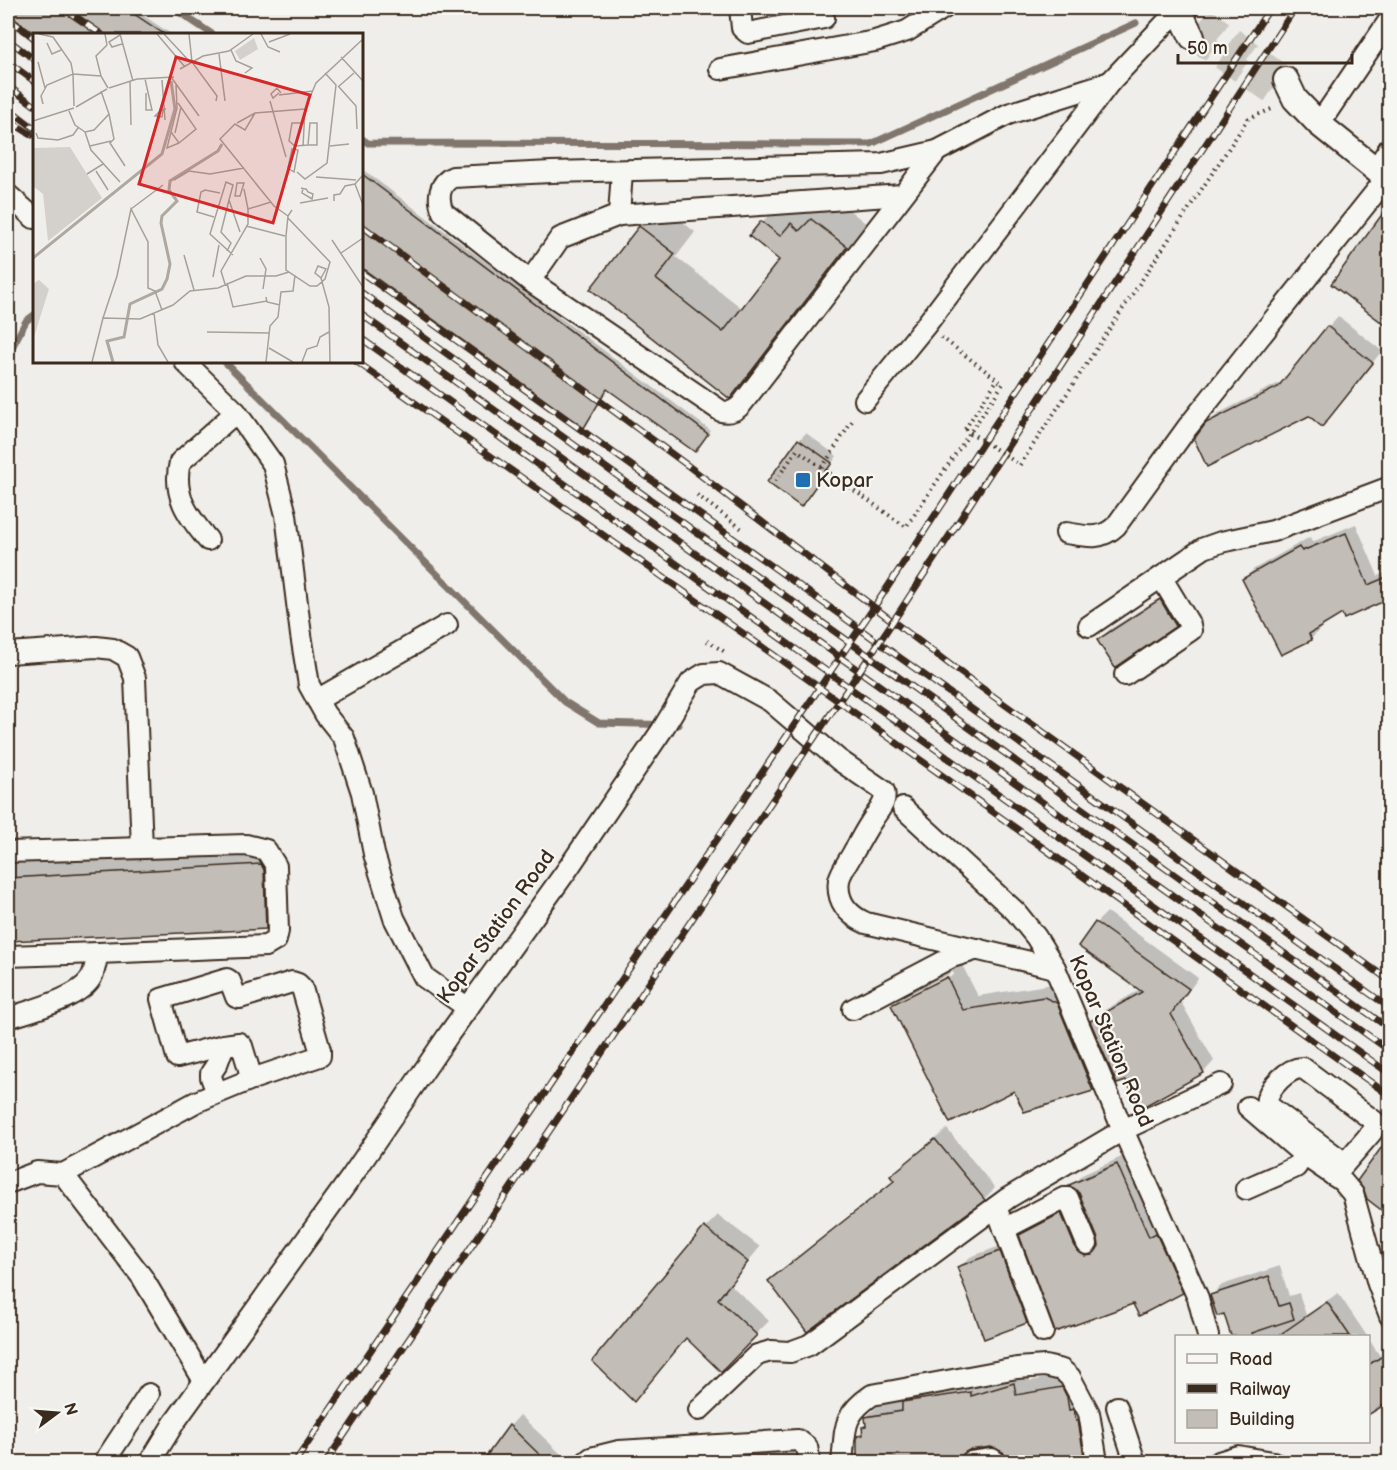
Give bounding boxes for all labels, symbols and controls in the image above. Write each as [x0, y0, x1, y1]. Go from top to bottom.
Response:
scale bar [1178, 27, 1352, 65]
inset map [33, 33, 363, 363]
text: 50 m [1187, 38, 1228, 59]
place label: Kopar [816, 468, 873, 493]
marker: Kopar [794, 471, 812, 489]
street label: Kopar Station Road [432, 845, 560, 1009]
street label: Kopar Station Road [1064, 951, 1158, 1131]
legend [1175, 1335, 1370, 1443]
text: Road [1229, 1349, 1273, 1370]
text: Railway [1229, 1379, 1291, 1400]
north arrow [27, 1383, 87, 1443]
text: N [59, 1401, 81, 1418]
text: Building [1229, 1409, 1295, 1430]

